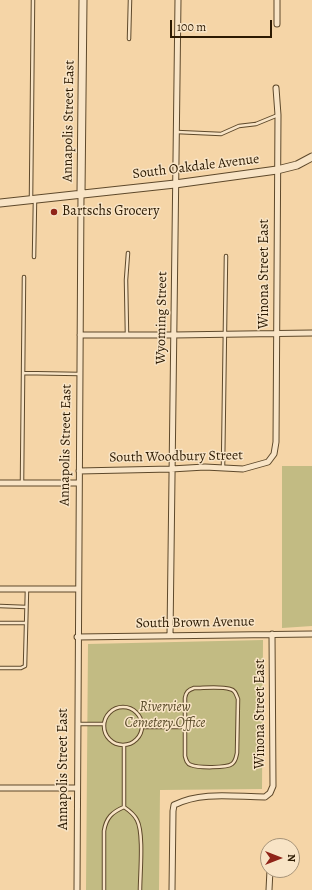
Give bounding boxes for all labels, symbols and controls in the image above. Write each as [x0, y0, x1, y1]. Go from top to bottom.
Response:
scale bar [172, 12, 274, 38]
text: 100 m [177, 19, 206, 35]
street label: Annapolis Street East [60, 60, 78, 182]
street label: South Oakdale Avenue [132, 151, 260, 183]
place label: Bartschs Grocery [62, 204, 159, 220]
marker: Bartschs Grocery [49, 207, 59, 217]
street label: Winona Street East [257, 219, 273, 329]
street label: Wyoming Street [153, 271, 171, 365]
street label: Annapolis Street East [57, 384, 75, 506]
street label: South Woodbury Street [109, 447, 243, 467]
street label: South Brown Avenue [135, 614, 255, 632]
street label: Winona Street East [253, 659, 269, 769]
park label: Riverview Cemetery Office [125, 700, 205, 732]
street label: Annapolis Street East [56, 708, 72, 830]
north arrow [260, 838, 300, 878]
text: N [284, 854, 299, 862]

